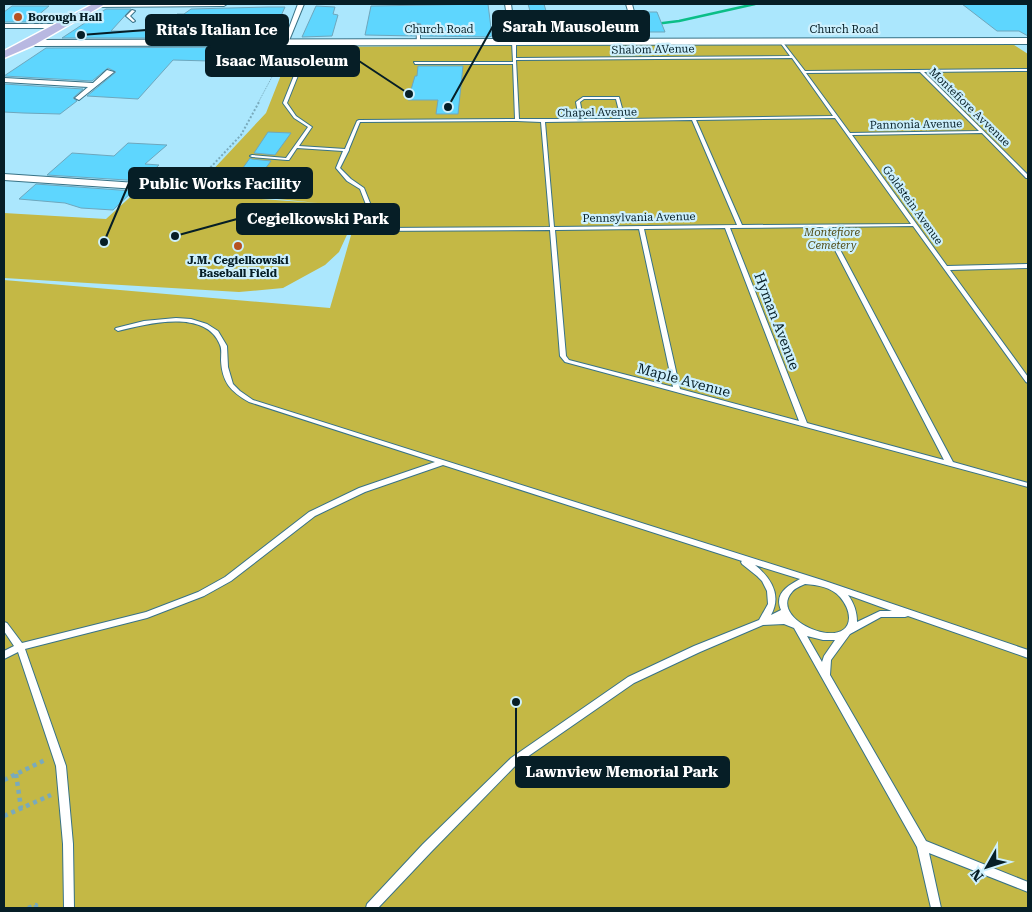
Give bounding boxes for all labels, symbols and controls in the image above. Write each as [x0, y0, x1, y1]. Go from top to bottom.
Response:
marker: Borough Hall [12, 11, 24, 23]
place label: Borough Hall [28, 11, 103, 24]
callout: Sarah Mausoleum [493, 11, 649, 41]
callout: Rita's Italian Ice [146, 15, 288, 45]
text: Sarah Mausoleum [503, 18, 640, 36]
text: Rita's Italian Ice [156, 21, 278, 39]
street label: Church Road [404, 23, 474, 36]
street label: Church Road [809, 23, 879, 36]
street label: Shalom AVenue [611, 42, 695, 57]
callout: Isaac Mausoleum [206, 46, 359, 76]
text: Isaac Mausoleum [216, 52, 349, 70]
street label: Montefiore Avvenue [926, 65, 1013, 149]
street label: Chapel Avenue [557, 105, 637, 120]
street label: Pannonia Avenue [870, 117, 962, 132]
street label: Goldstein Avenue [880, 163, 945, 247]
callout: Public Works Facility [129, 168, 312, 198]
text: Public Works Facility [139, 175, 301, 193]
callout: Cegielkowski Park [237, 204, 399, 234]
text: Cegielkowski Park [247, 210, 390, 228]
street label: Pennsylvania Avenue [582, 210, 696, 225]
park label: Montefiore Cemetery [803, 226, 861, 252]
marker: J.M. Cegielkowski Baseball Field [232, 240, 244, 252]
place label: J.M. Cegielkowski Baseball Field [187, 254, 289, 280]
street label: Hyman Avenue [751, 270, 803, 372]
street label: Maple Avenue [636, 360, 733, 400]
callout: Lawnview Memorial Park [516, 757, 729, 787]
text: Lawnview Memorial Park [526, 763, 719, 781]
north arrow [962, 842, 1012, 892]
text: N [967, 866, 987, 884]

